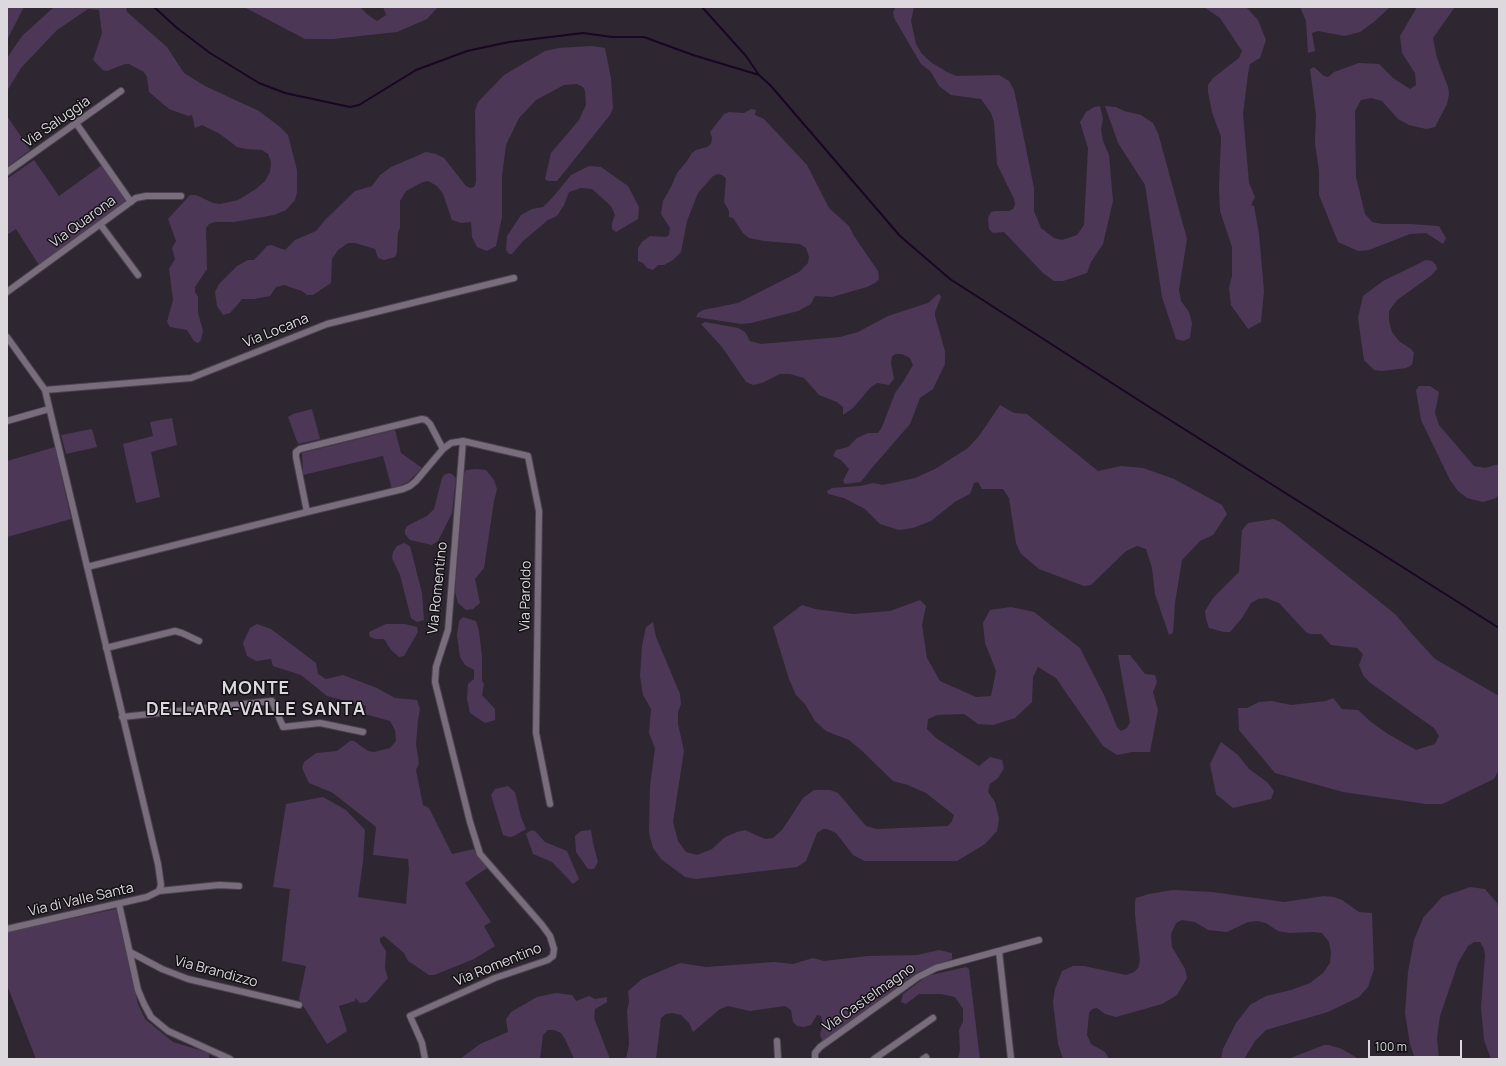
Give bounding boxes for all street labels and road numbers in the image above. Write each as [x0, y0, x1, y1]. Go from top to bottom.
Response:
street label: Via Saluggia [20, 93, 94, 151]
street label: Via Quarona [47, 192, 119, 252]
street label: Via Locana [241, 310, 311, 352]
street label: Via Romentino [425, 541, 451, 635]
street label: Via Paroldo [517, 560, 535, 632]
street label: Via di Valle Santa [27, 880, 135, 920]
street label: Via Romentino [452, 940, 544, 990]
street label: Via Brandizzo [173, 953, 259, 991]
street label: Via Castelmagno [820, 960, 918, 1036]

